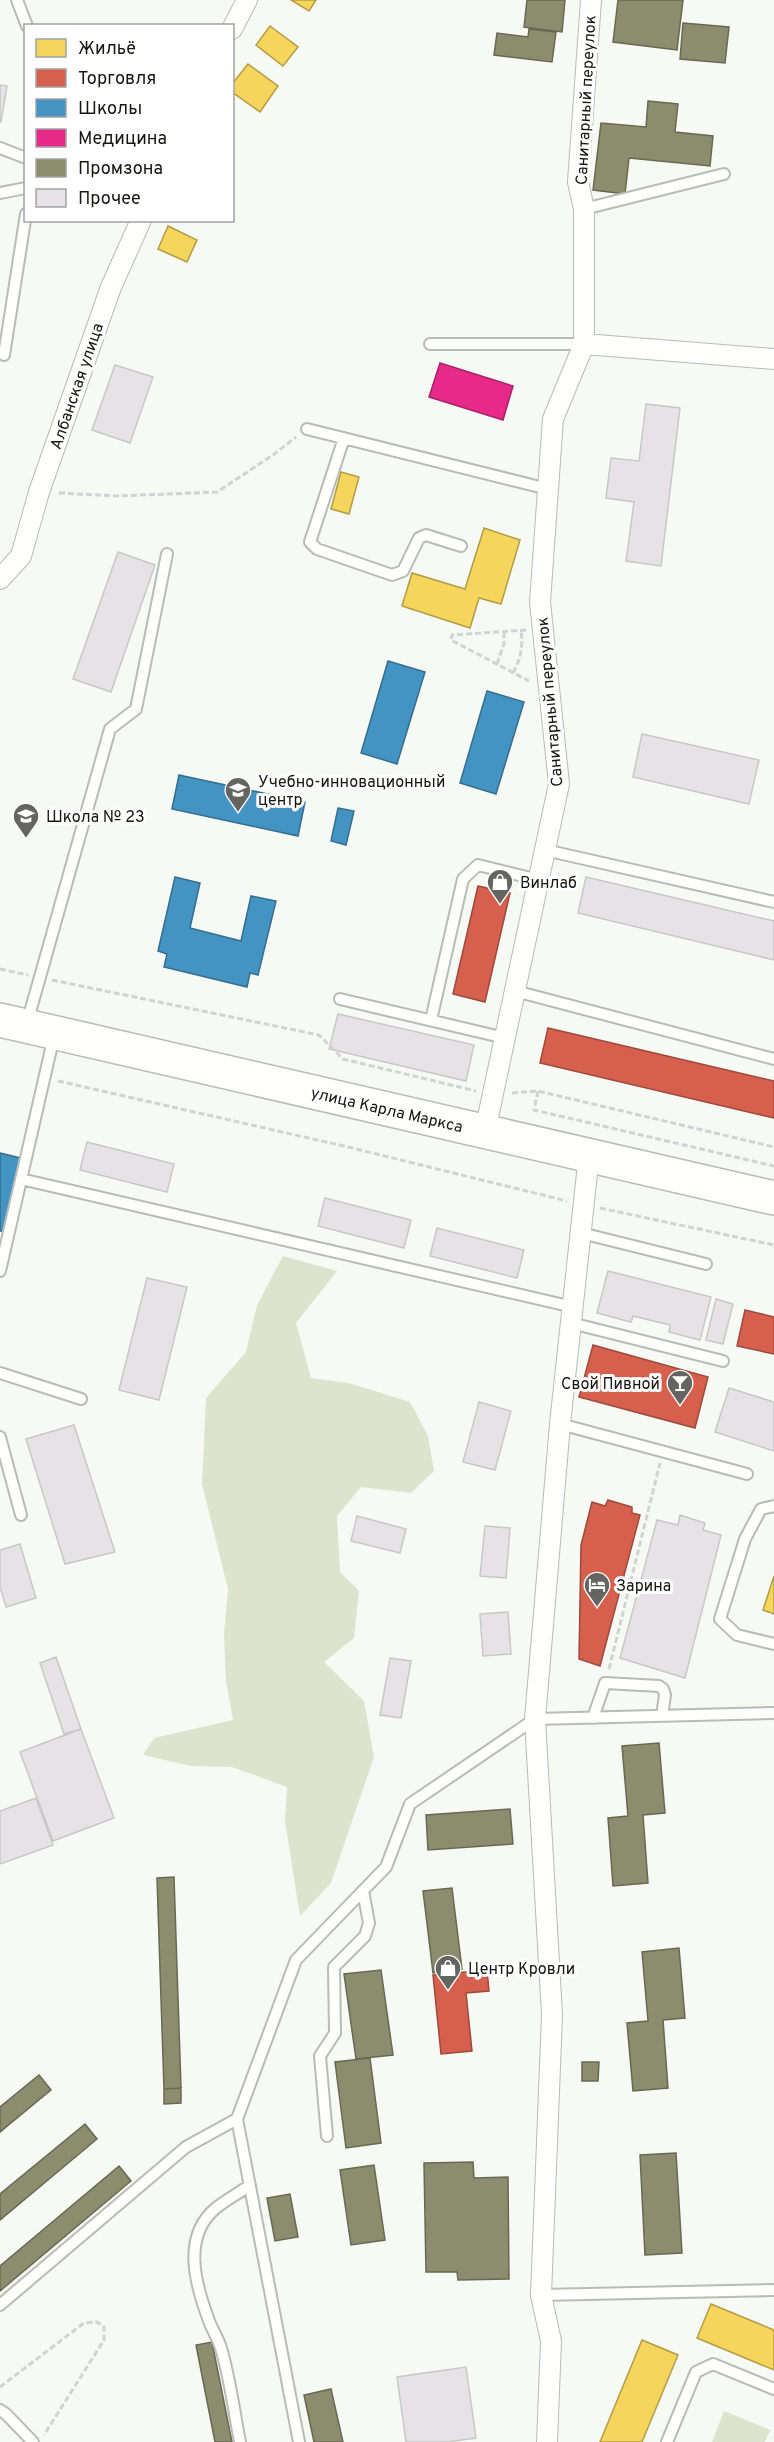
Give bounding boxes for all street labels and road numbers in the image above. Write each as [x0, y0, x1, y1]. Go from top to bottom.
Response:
street label: Санитарный переулок [573, 15, 601, 186]
street label: Албанская улица [47, 321, 109, 453]
street label: Санитарный переулок [534, 616, 568, 788]
street label: улица Карла Маркса [309, 1084, 465, 1138]

